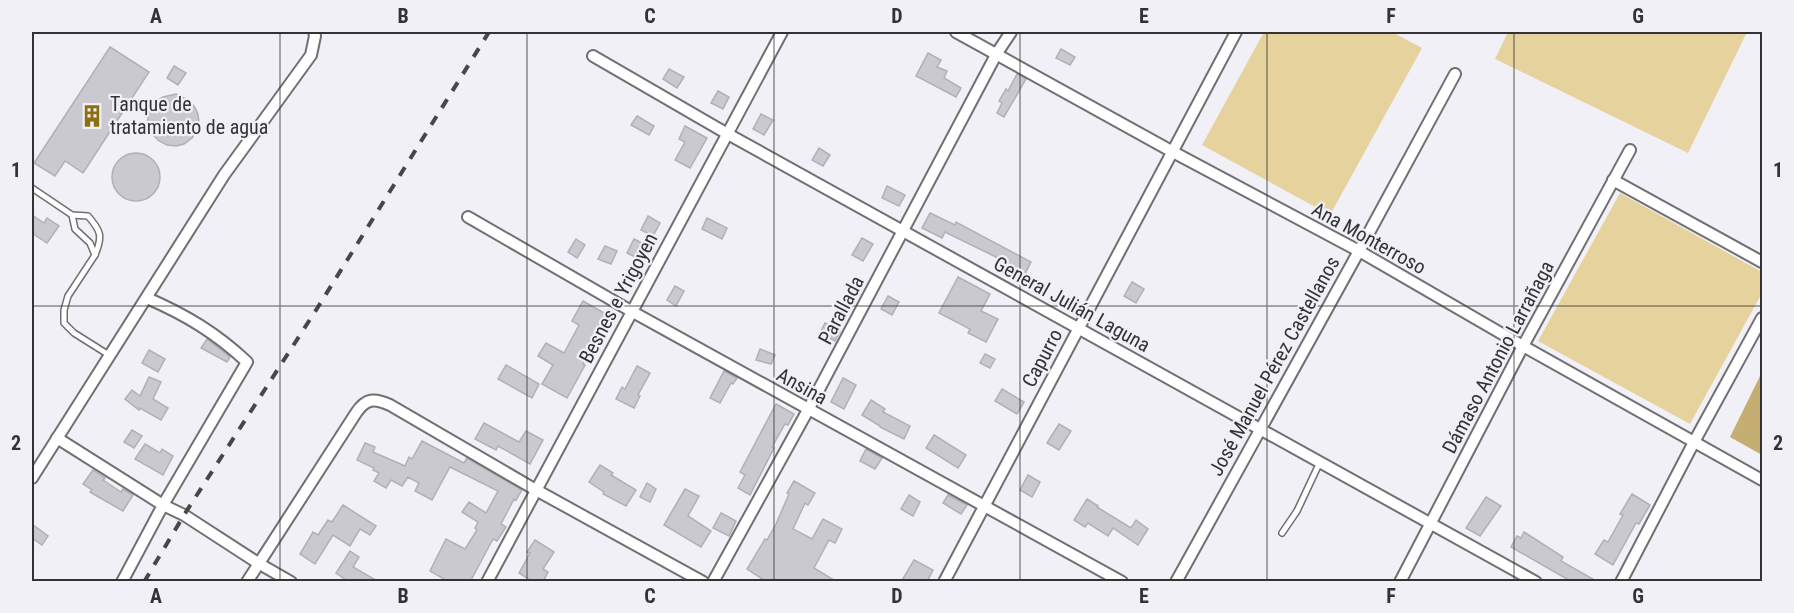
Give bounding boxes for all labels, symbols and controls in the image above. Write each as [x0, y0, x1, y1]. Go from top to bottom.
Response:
text: A [150, 4, 162, 28]
text: B [397, 4, 409, 28]
text: C [644, 4, 656, 28]
text: D [891, 4, 903, 28]
text: E [1139, 4, 1149, 28]
text: F [1386, 4, 1396, 28]
text: G [1632, 4, 1644, 28]
place label: Tanque de tratamiento de agua [110, 92, 268, 139]
building icon: Tanque de tratamiento de agua [79, 103, 105, 129]
text: 1 [11, 158, 21, 182]
text: 1 [1773, 158, 1783, 182]
street label: Ana Monterroso [1308, 197, 1430, 279]
street label: Besnes e Yrigoyen [574, 229, 662, 367]
street label: General Julián Laguna [990, 251, 1154, 357]
street label: José Manuel Pérez Castellanos [1204, 252, 1344, 480]
street label: Dámaso Antonio Larrañaga [1437, 257, 1559, 457]
street label: Parallada [813, 272, 869, 348]
street label: Capurro [1017, 325, 1067, 391]
street label: Ansina [772, 362, 832, 410]
text: 2 [11, 431, 21, 455]
text: 2 [1773, 431, 1783, 455]
text: A [150, 584, 162, 608]
text: B [397, 584, 409, 608]
text: C [644, 584, 656, 608]
text: D [891, 584, 903, 608]
text: E [1139, 584, 1149, 608]
text: F [1386, 584, 1396, 608]
text: G [1632, 584, 1644, 608]

